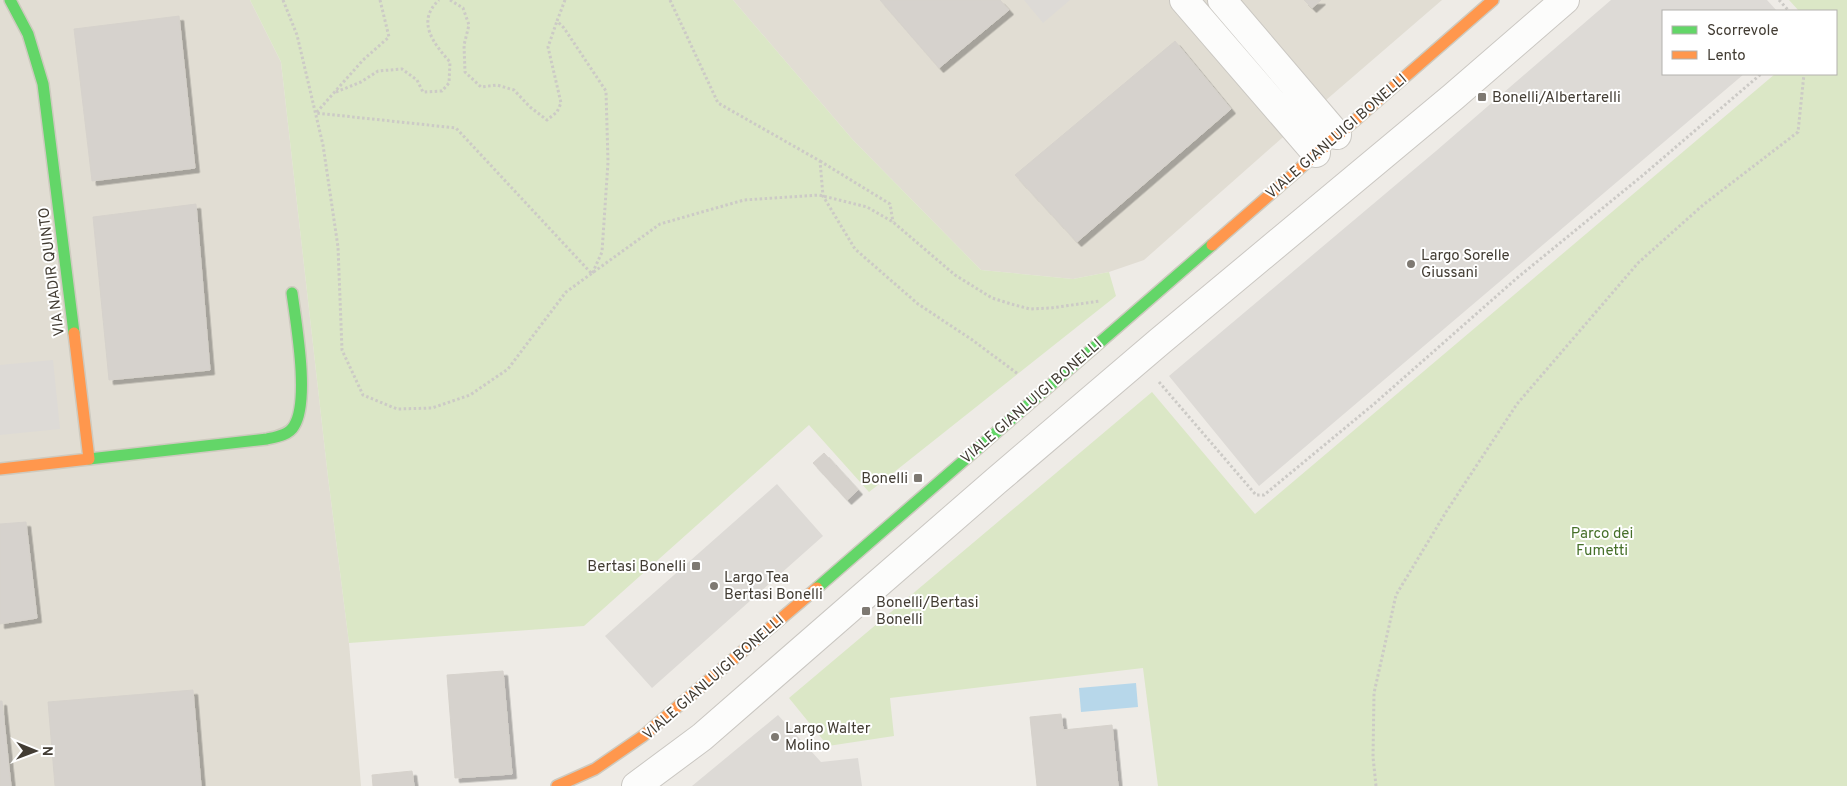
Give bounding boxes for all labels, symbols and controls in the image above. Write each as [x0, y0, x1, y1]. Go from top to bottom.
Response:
legend [1662, 10, 1837, 75]
text: Scorrevole [1707, 22, 1779, 41]
text: Lento [1707, 47, 1746, 66]
street label: VIALE GIANLUIGI BONELLI [1262, 71, 1412, 204]
place label: Bonelli/Albertarelli [1492, 89, 1621, 108]
marker: Bonelli/Albertarelli [1476, 91, 1488, 103]
street label: VIA NADIR QUINTO [35, 206, 70, 337]
place label: Largo Sorelle Giussani [1421, 247, 1510, 283]
marker: Largo Sorelle Giussani [1405, 258, 1417, 270]
street label: VIALE GIANLUIGI BONELLI [957, 336, 1107, 469]
place label: Bonelli [861, 470, 908, 489]
marker: Bonelli [912, 472, 924, 484]
park label: Parco dei Fumetti [1571, 525, 1633, 561]
place label: Bertasi Bonelli [587, 558, 686, 577]
marker: Bertasi Bonelli [690, 560, 702, 572]
place label: Largo Tea Bertasi Bonelli [724, 569, 823, 605]
marker: Largo Tea Bertasi Bonelli [708, 580, 720, 592]
place label: Bonelli/Bertasi Bonelli [876, 594, 978, 630]
marker: Bonelli/Bertasi Bonelli [860, 605, 872, 617]
street label: VIALE GIANLUIGI BONELLI [639, 612, 789, 745]
place label: Largo Walter Molino [785, 720, 871, 756]
north arrow [10, 726, 60, 776]
marker: Largo Walter Molino [769, 731, 781, 743]
text: N [38, 746, 55, 756]

